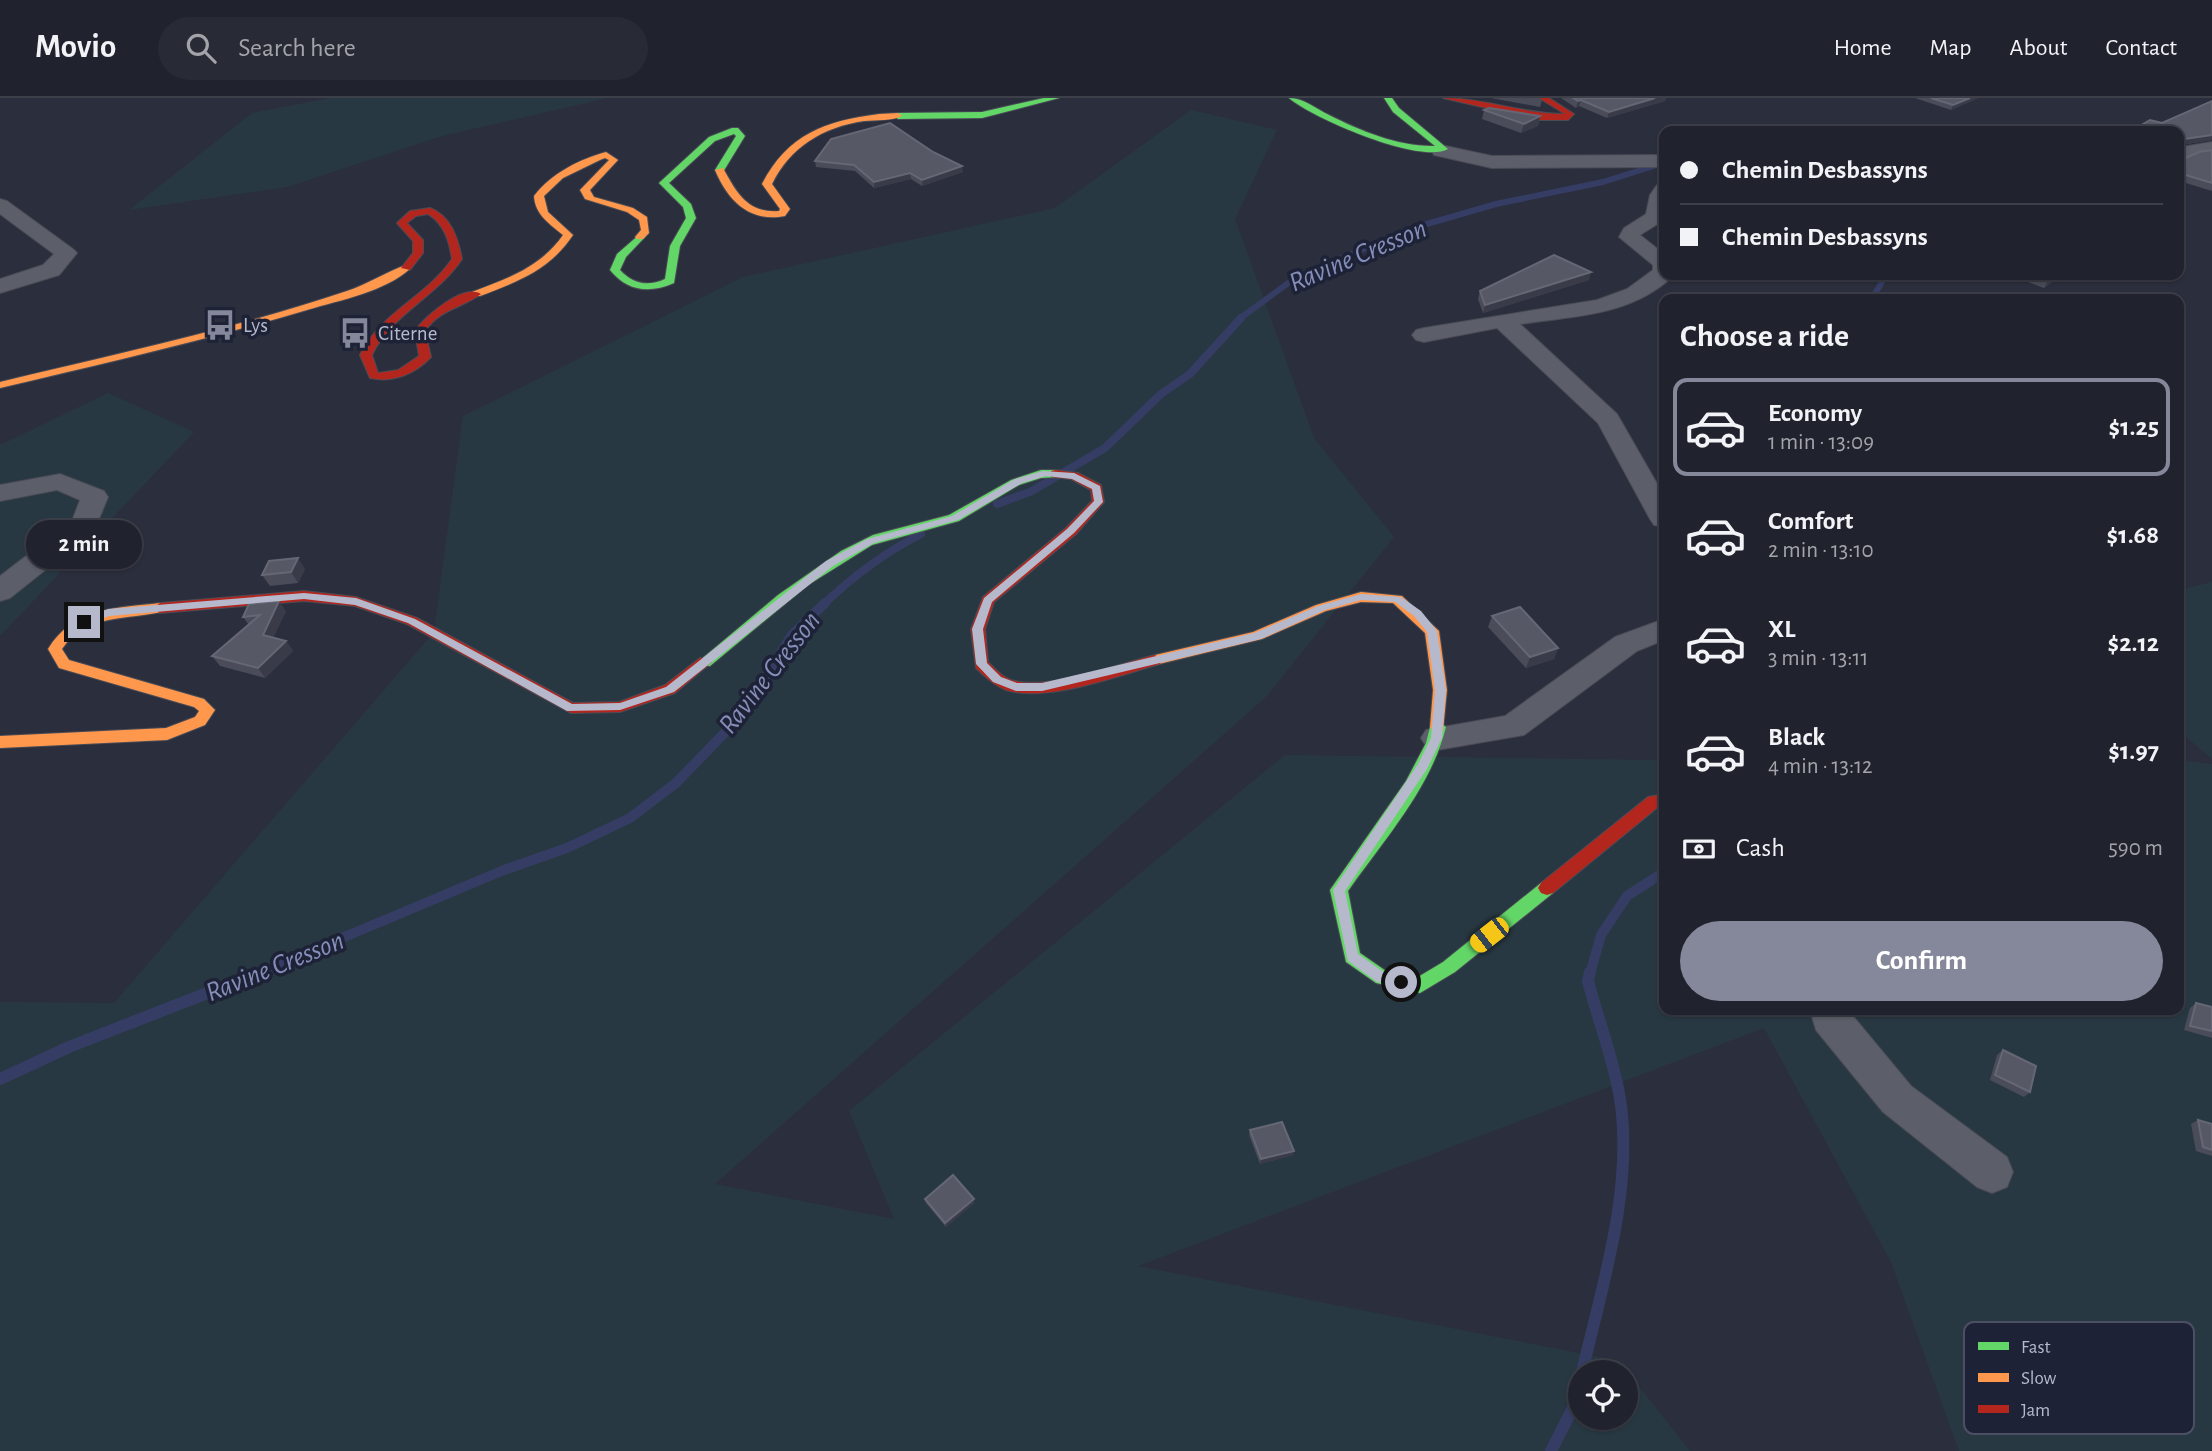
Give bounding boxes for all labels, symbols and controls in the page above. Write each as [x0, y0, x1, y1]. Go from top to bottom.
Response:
search box [158, 17, 648, 80]
icon: search [182, 29, 220, 67]
text: Movio [35, 31, 116, 64]
text: Search here [238, 35, 356, 61]
text: Home [1834, 36, 1892, 60]
text: Map [1930, 36, 1972, 60]
text: About [2010, 36, 2067, 60]
text: Contact [2105, 36, 2177, 60]
text: Chemin Desbassyns [1722, 157, 1928, 183]
water label: Ravine Cresson [1285, 215, 1431, 297]
text: Chemin Desbassyns [1722, 224, 1928, 250]
bus stop icon: Lys [203, 308, 237, 342]
place label: Lys [243, 315, 268, 336]
bus stop icon: Citerne [338, 316, 372, 350]
text: Choose a ride [1680, 320, 1849, 352]
place label: Citerne [378, 323, 437, 344]
icon: car [1684, 396, 1747, 459]
text: Economy [1768, 400, 1862, 426]
text: $1.25 [2109, 414, 2159, 440]
text: 1 min · 13:09 [1768, 431, 1874, 454]
icon: car [1684, 504, 1747, 567]
text: Comfort [1768, 508, 1853, 534]
callout: 2 min [26, 520, 142, 570]
text: $1.68 [2107, 522, 2159, 548]
text: 2 min [58, 533, 110, 556]
text: 2 min · 13:10 [1768, 539, 1874, 562]
route end [68, 606, 100, 638]
water label: Ravine Cresson [714, 607, 826, 739]
icon: car [1684, 612, 1747, 675]
text: XL [1768, 616, 1795, 642]
text: $2.12 [2107, 630, 2159, 656]
text: 3 min · 13:11 [1768, 647, 1868, 670]
icon: car [1684, 720, 1747, 783]
text: Black [1768, 724, 1825, 750]
text: $1.97 [2108, 738, 2159, 764]
text: 4 min · 13:12 [1768, 755, 1873, 778]
icon: cash [1680, 830, 1718, 868]
text: Cash [1736, 835, 1785, 861]
text: 590 m [2108, 837, 2163, 860]
car [1466, 914, 1513, 956]
button: Confirm [1680, 921, 2163, 1001]
water label: Ravine Cresson [202, 927, 348, 1007]
route start [1385, 966, 1417, 998]
legend [1964, 1322, 2194, 1434]
text: Fast [2021, 1338, 2051, 1357]
map controls [1568, 1360, 1638, 1430]
button: locate [1568, 1360, 1638, 1430]
text: Slow [2021, 1369, 2057, 1388]
text: Jam [2021, 1401, 2050, 1420]

